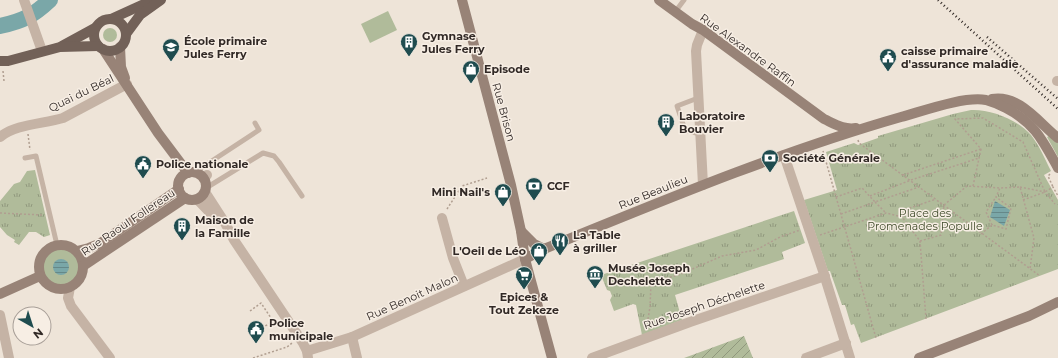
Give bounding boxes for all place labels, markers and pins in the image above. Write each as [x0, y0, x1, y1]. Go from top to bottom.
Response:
place label: Gymnase Jules Ferry [421, 29, 485, 56]
building icon: Gymnase Jules Ferry [399, 32, 419, 57]
place label: École primaire Jules Ferry [183, 34, 267, 61]
school or university icon: École primaire Jules Ferry [161, 37, 181, 62]
place label: caisse primaire d'assurance maladie [901, 44, 1019, 71]
public building icon: caisse primaire d'assurance maladie [878, 47, 898, 72]
shop icon: Episode [461, 59, 481, 84]
place label: Episode [484, 62, 530, 76]
place label: Laboratoire Bouvier [679, 109, 745, 136]
building icon: Laboratoire Bouvier [656, 112, 676, 137]
bank icon: Société Générale [760, 148, 780, 173]
place label: Société Générale [783, 151, 880, 165]
public building icon: Police nationale [133, 154, 153, 179]
place label: Police nationale [156, 157, 249, 171]
bank icon: CCF [524, 176, 544, 201]
place label: CCF [547, 179, 570, 193]
shop icon: Mini Nail's [493, 182, 513, 207]
place label: Mini Nail's [431, 185, 490, 199]
place label: Maison de la Famille [195, 213, 254, 240]
building icon: Maison de la Famille [172, 216, 192, 241]
place label: La Table à griller [573, 228, 621, 255]
restaurant icon: La Table à griller [550, 231, 570, 256]
shop icon: L'Oeil de Léo [529, 241, 549, 266]
place label: L'Oeil de Léo [453, 244, 526, 258]
place label: Musée Joseph Dechelette [608, 261, 690, 288]
museum icon: Musée Joseph Dechelette [585, 264, 605, 289]
supermarket icon: Epices & Tout Zekeze [514, 265, 534, 290]
place label: Epices & Tout Zekeze [489, 290, 559, 317]
place label: Police municipale [269, 316, 333, 343]
public building icon: Police municipale [246, 319, 266, 344]

